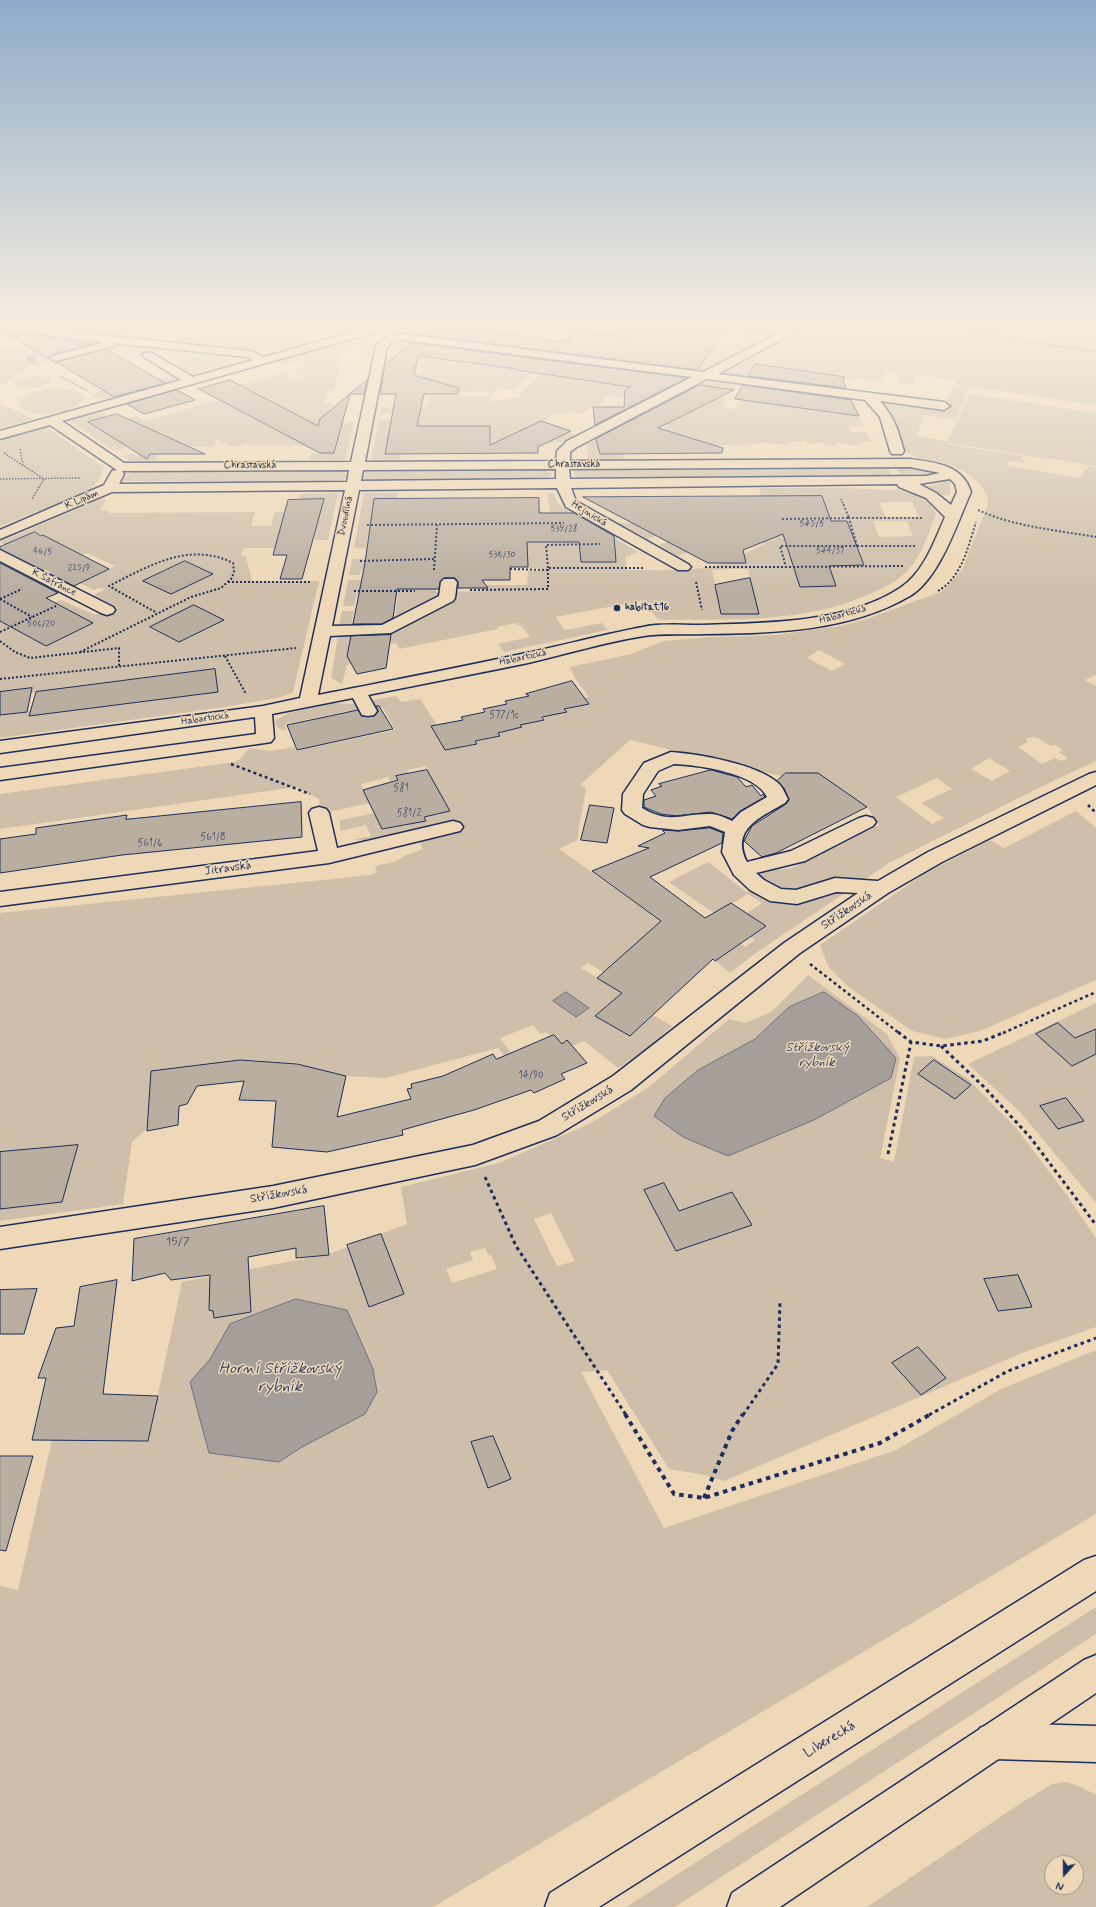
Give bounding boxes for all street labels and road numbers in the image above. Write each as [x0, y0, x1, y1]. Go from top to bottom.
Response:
street label: Chrastavská [548, 459, 600, 471]
street label: Chrastavská [224, 460, 276, 472]
street label: K Lipám [63, 488, 101, 512]
street label: Dvoudílná [336, 495, 356, 537]
street label: Hejnická [569, 498, 609, 530]
street label: K Šafránce [30, 567, 78, 599]
street label: Habartická [818, 603, 868, 627]
street label: Habartická [498, 647, 548, 669]
street label: Habartická [180, 710, 230, 728]
street label: Jitravská [204, 859, 252, 879]
street label: Střížkovská [819, 889, 875, 933]
street label: Střížkovská [559, 1083, 617, 1125]
street label: Střížkovská [249, 1183, 309, 1207]
street label: Liberecká [801, 1718, 859, 1762]

